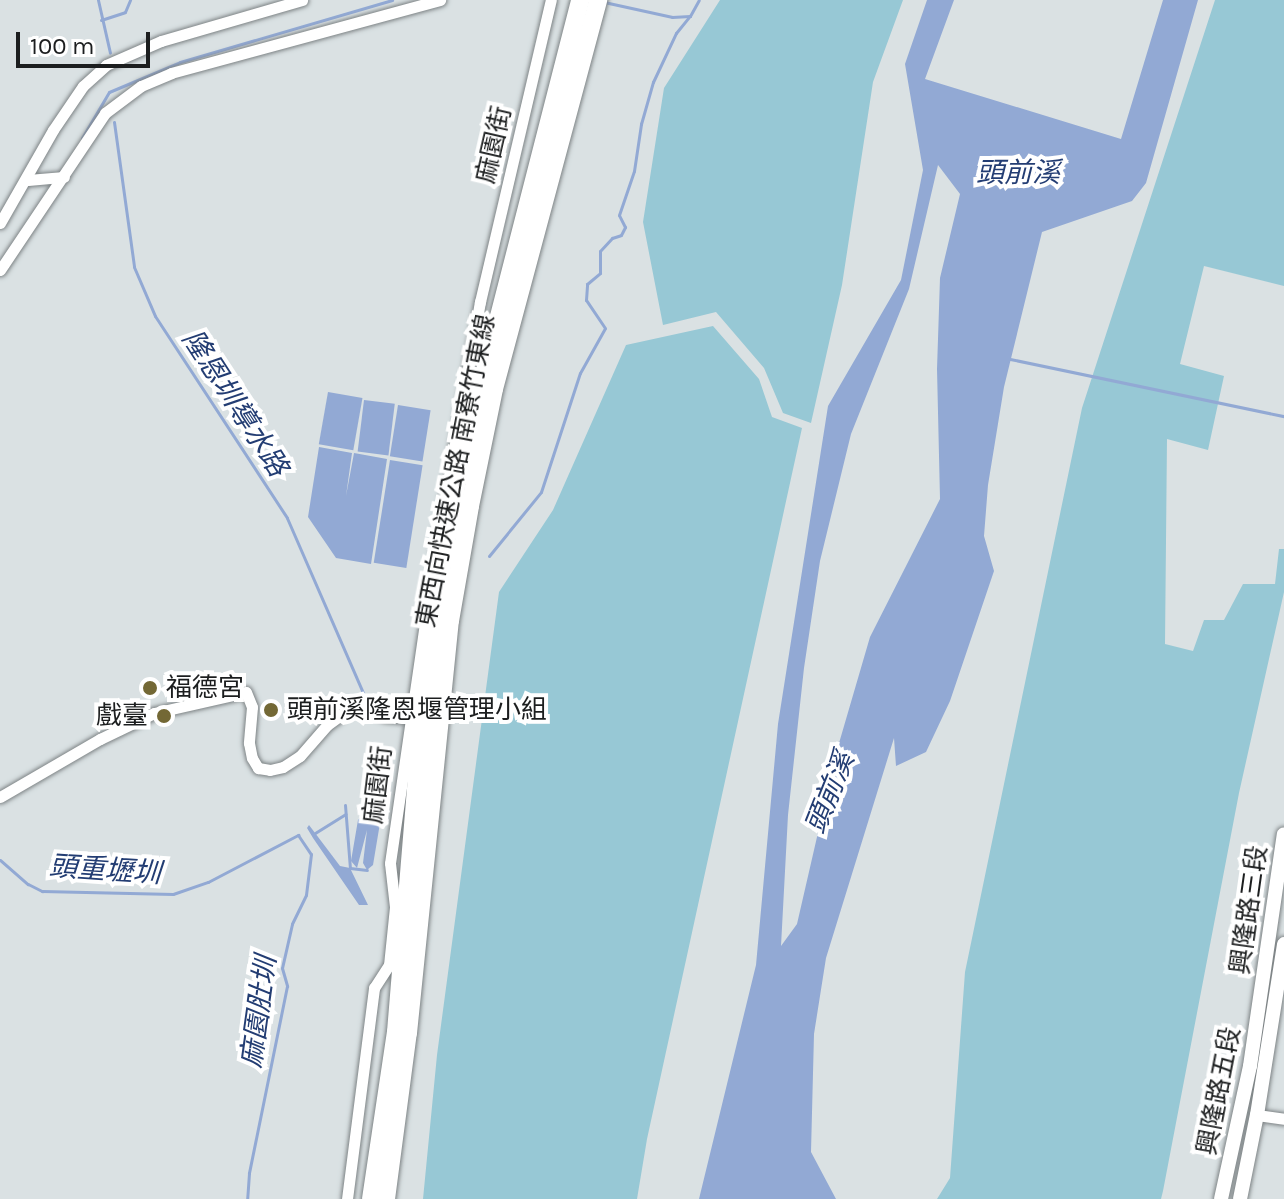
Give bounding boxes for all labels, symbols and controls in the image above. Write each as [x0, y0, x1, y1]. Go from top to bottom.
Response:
scale bar [20, 16, 154, 66]
text: 100 m [30, 32, 95, 60]
street label: 麻園街 [470, 103, 518, 187]
water label: 頭前溪 [976, 156, 1060, 190]
street label: 東西向快速公路 南寮竹東線 [410, 312, 502, 630]
water label: 隆恩圳導水路 [175, 323, 295, 483]
place label: 福德宮 [166, 672, 244, 704]
marker: 福德宮 [141, 679, 159, 697]
place label: 頭前溪隆恩堰管理小組 [287, 694, 547, 726]
place label: 戲臺 [96, 700, 148, 732]
marker: 頭前溪隆恩堰管理小組 [262, 701, 280, 719]
marker: 戲臺 [155, 707, 173, 725]
street label: 麻園街 [358, 744, 398, 826]
water label: 頭前溪 [799, 748, 861, 838]
street label: 興隆路三段 [1225, 843, 1273, 977]
water label: 頭重壢圳 [48, 849, 162, 891]
water label: 麻園肚圳 [235, 954, 283, 1070]
street label: 興隆路五段 [1191, 1024, 1247, 1158]

